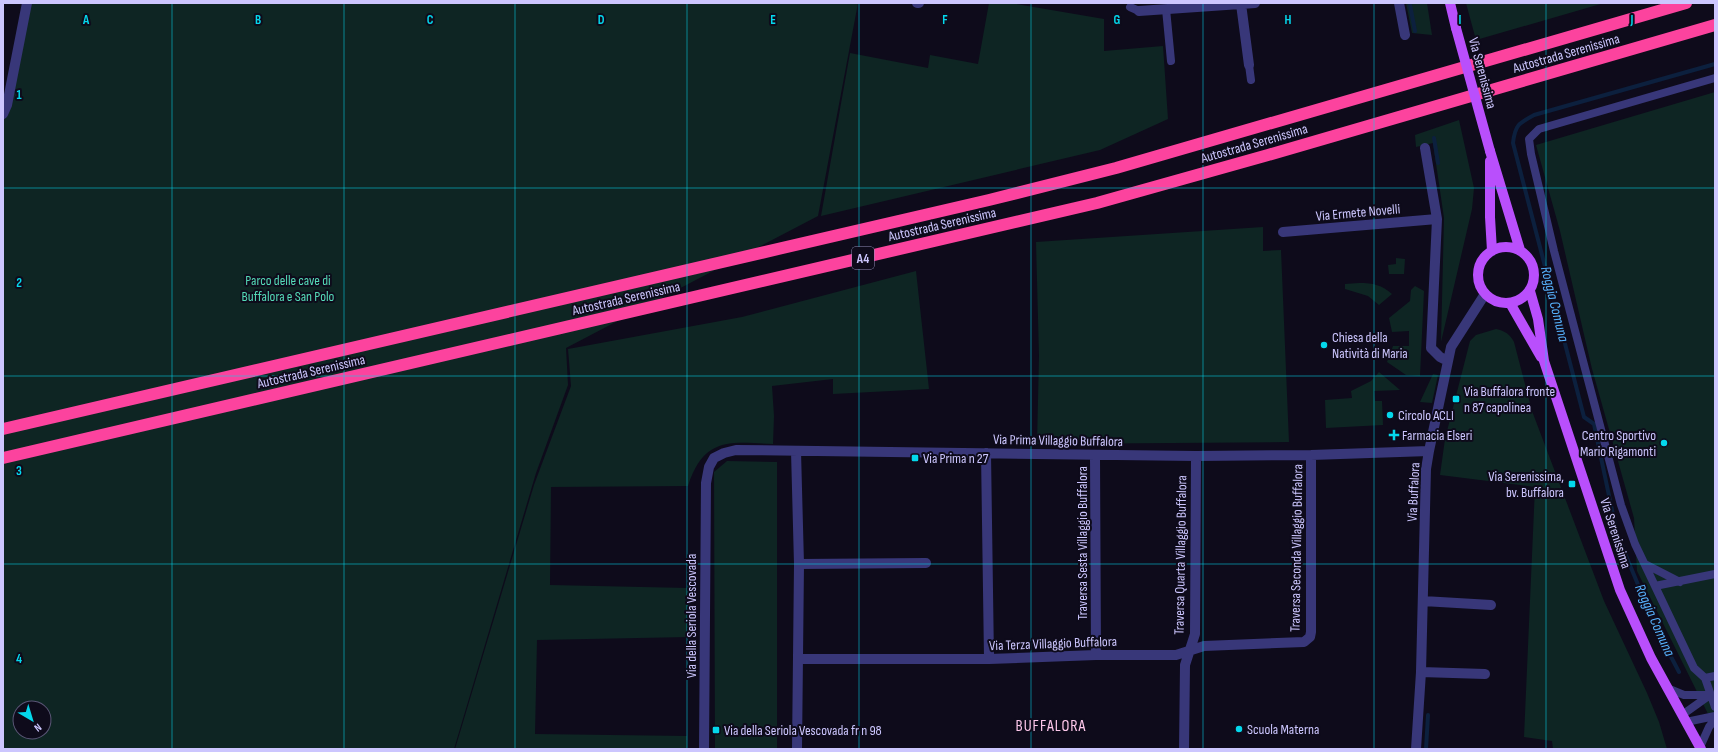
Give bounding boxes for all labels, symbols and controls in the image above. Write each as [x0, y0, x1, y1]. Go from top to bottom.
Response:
text: A [82, 12, 90, 28]
text: B [255, 12, 261, 28]
text: C [427, 12, 434, 28]
text: D [598, 12, 605, 28]
text: E [770, 12, 776, 28]
text: F [942, 12, 948, 28]
text: G [1114, 12, 1121, 28]
text: H [1285, 12, 1292, 28]
text: I [1459, 12, 1462, 28]
text: J [1630, 12, 1634, 28]
street label: Autostrada Serenissima [1510, 30, 1621, 77]
street label: Via Serenissima [1465, 36, 1500, 111]
text: 1 [16, 87, 22, 103]
street label: Autostrada Serenissima [1198, 120, 1309, 167]
street label: Via Ermete Novelli [1315, 200, 1401, 225]
street label: Autostrada Serenissima [886, 204, 998, 245]
road number: A4 [852, 247, 874, 269]
water label: Roggia Comuna [1536, 264, 1573, 344]
park label: Parco delle cave di Buffalora e San Polo [242, 272, 335, 305]
text: 2 [16, 275, 22, 291]
street label: Autostrada Serenissima [570, 278, 682, 319]
place label: Chiesa della Natività di Maria [1332, 329, 1408, 362]
marker: Chiesa della Natività di Maria [1319, 340, 1329, 350]
street label: Autostrada Serenissima [255, 351, 367, 392]
place label: Via Buffalora fronte n 87 capolinea [1464, 383, 1555, 416]
marker: Via Buffalora fronte n 87 capolinea [1451, 394, 1461, 404]
place label: Circolo ACLI [1398, 407, 1454, 424]
marker: Circolo ACLI [1385, 410, 1395, 420]
place label: Farmacia Elseri [1402, 427, 1472, 444]
place label: Centro Sportivo Mario Rigamonti [1580, 427, 1656, 460]
marker: Farmacia Elseri [1389, 430, 1399, 440]
street label: Via Prima Villaggio Buffalora [993, 431, 1123, 450]
marker: Centro Sportivo Mario Rigamonti [1659, 438, 1669, 448]
place label: Via Prima n 27 [923, 450, 989, 467]
marker: Via Prima n 27 [910, 453, 920, 463]
street label: Via Buffalora [1403, 462, 1424, 522]
text: 3 [16, 463, 22, 479]
street label: Traversa Seconda Villaggio Buffalora [1287, 464, 1306, 632]
street label: Traversa Sesta Villaggio Buffalora [1074, 466, 1091, 620]
place label: Via Serenissima, bv. Buffalora [1488, 468, 1564, 501]
street label: Traversa Quarta Villaggio Buffalora [1171, 475, 1190, 635]
marker: Via Serenissima, bv. Buffalora [1567, 479, 1577, 489]
street label: Via Serenissima [1596, 496, 1635, 571]
street label: Via della Seriola Vescovada [683, 554, 700, 678]
water label: Roggia Comuna [1630, 581, 1679, 659]
street label: Via Terza Villaggio Buffalora [989, 633, 1117, 654]
text: 4 [16, 651, 22, 667]
north arrow [12, 700, 52, 740]
district label: BUFFALORA [1016, 717, 1086, 736]
text: N [31, 721, 44, 734]
place label: Scuola Materna [1247, 721, 1319, 738]
place label: Via della Seriola Vescovada fr n 98 [724, 722, 882, 739]
marker: Scuola Materna [1234, 724, 1244, 734]
marker: Via della Seriola Vescovada fr n 98 [711, 725, 721, 735]

